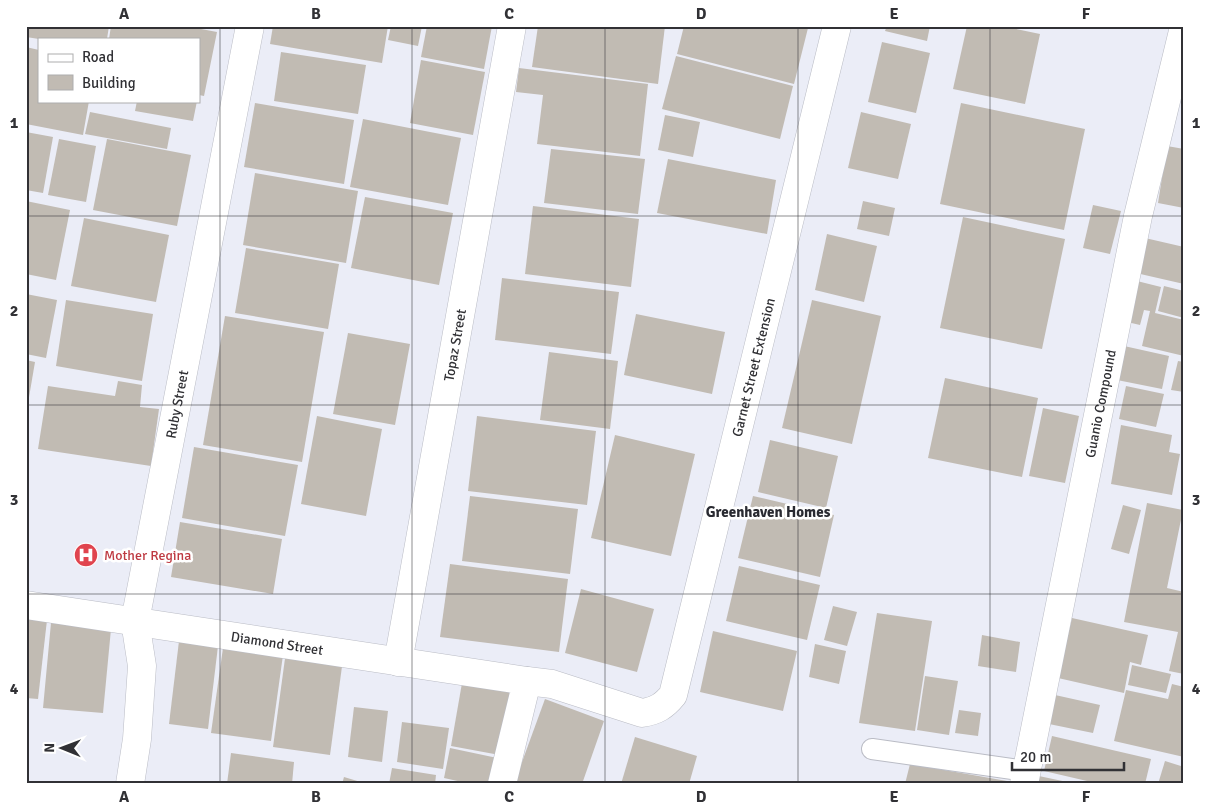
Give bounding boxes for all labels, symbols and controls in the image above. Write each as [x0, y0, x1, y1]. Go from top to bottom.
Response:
text: A [119, 4, 130, 24]
text: B [311, 4, 321, 24]
text: C [504, 4, 514, 24]
text: D [696, 4, 707, 24]
text: E [889, 4, 899, 24]
text: F [1082, 4, 1091, 24]
legend [38, 38, 200, 102]
text: Road [82, 48, 114, 66]
text: Building [82, 74, 136, 92]
text: 1 [10, 113, 19, 133]
text: 1 [1192, 113, 1201, 133]
street label: Garnet Street Extension [728, 296, 779, 438]
text: 2 [10, 301, 18, 321]
text: 2 [1192, 301, 1200, 321]
street label: Topaz Street [440, 307, 470, 383]
street label: Guanio Compound [1081, 348, 1119, 459]
street label: Ruby Street [162, 369, 192, 440]
text: 3 [10, 490, 18, 510]
text: 3 [1192, 490, 1200, 510]
district label: Greenhaven Homes [706, 503, 831, 521]
hospital icon: Mother Regina [73, 542, 99, 568]
place label: Mother Regina [104, 547, 191, 564]
street label: Diamond Street [230, 628, 325, 658]
text: 4 [10, 679, 19, 699]
text: 4 [1192, 679, 1201, 699]
north arrow [38, 722, 88, 772]
scale bar [1012, 740, 1125, 772]
text: N [41, 743, 58, 753]
text: 20 m [1020, 748, 1051, 766]
text: A [119, 787, 130, 807]
text: B [311, 787, 321, 807]
text: C [504, 787, 514, 807]
text: D [696, 787, 707, 807]
text: E [889, 787, 899, 807]
text: F [1082, 787, 1091, 807]

